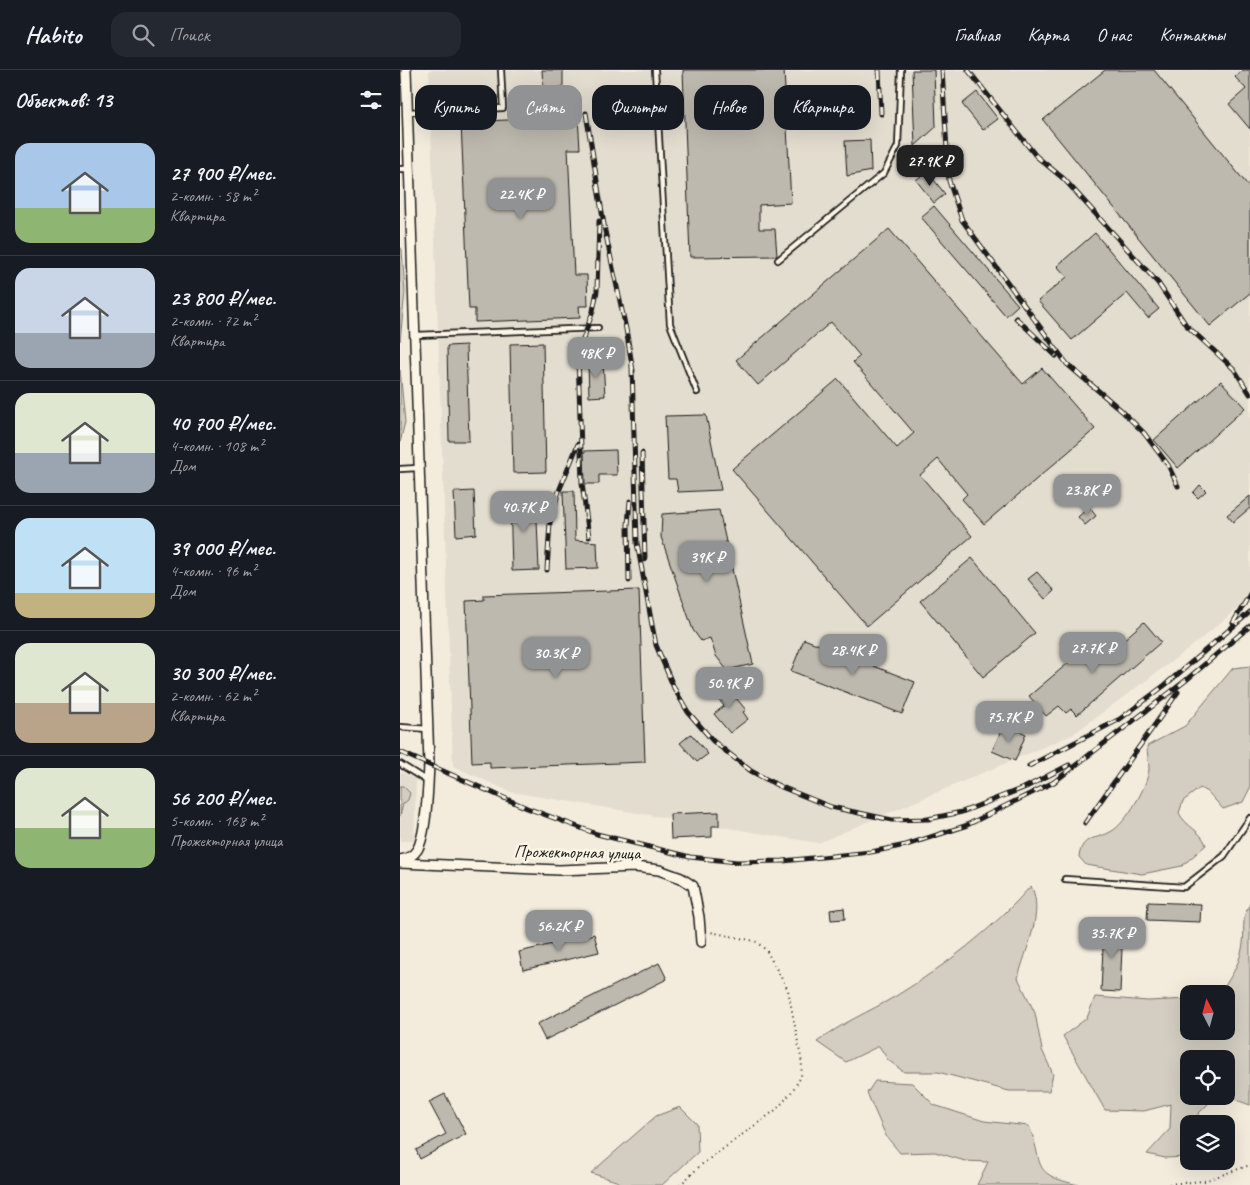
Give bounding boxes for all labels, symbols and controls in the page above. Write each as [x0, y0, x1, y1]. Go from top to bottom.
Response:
search box [111, 12, 461, 57]
text: Habito [25, 20, 81, 50]
icon: search [129, 21, 157, 49]
text: Поиск [169, 23, 210, 47]
text: Главная [955, 24, 1000, 46]
text: Карта [1028, 24, 1069, 46]
text: О нас [1097, 24, 1132, 46]
text: Контакты [1160, 24, 1225, 46]
chip: Купить [415, 85, 497, 130]
chip: Снять [507, 85, 582, 130]
chip: Фильтры [592, 85, 684, 130]
chip: Новое [694, 85, 764, 130]
chip: Квартира [774, 85, 871, 130]
icon: filters [357, 86, 385, 114]
text: Объектов: 13 [15, 87, 112, 113]
pin: 27.9K ₽ [884, 144, 976, 187]
text: 27.9K ₽ [908, 151, 952, 171]
text: 27 900 ₽/мес. [170, 160, 275, 186]
icon: home [55, 163, 115, 223]
pin: 22.4K ₽ [475, 178, 567, 220]
text: 22.4K ₽ [498, 184, 544, 204]
text: 2-комн. · 58 m² [170, 186, 256, 206]
text: Квартира [170, 206, 225, 226]
text: 23 800 ₽/мес. [170, 285, 276, 311]
icon: home [55, 288, 115, 348]
text: 2-комн. · 72 m² [170, 311, 256, 331]
text: Квартира [170, 331, 225, 351]
pin: 48K ₽ [561, 336, 631, 379]
text: 48K ₽ [579, 343, 613, 363]
text: 40 700 ₽/мес. [170, 410, 276, 436]
icon: home [55, 413, 115, 473]
text: 4-комн. · 108 m² [170, 436, 263, 456]
text: Дом [170, 456, 196, 476]
pin: 23.8K ₽ [1041, 474, 1133, 516]
text: 23.8K ₽ [1064, 480, 1110, 500]
pin: 40.7K ₽ [478, 490, 570, 533]
text: 40.7K ₽ [502, 497, 546, 517]
text: 39 000 ₽/мес. [170, 535, 275, 561]
icon: home [55, 538, 115, 598]
pin: 39K ₽ [672, 540, 742, 583]
text: 39K ₽ [690, 547, 724, 567]
text: 4-комн. · 96 m² [170, 561, 256, 581]
text: Дом [170, 581, 196, 601]
pin: 27.7K ₽ [1047, 632, 1139, 674]
pin: 28.4K ₽ [807, 634, 899, 676]
pin: 30.3K ₽ [510, 636, 602, 679]
text: 27.7K ₽ [1071, 638, 1115, 658]
text: 28.4K ₽ [830, 640, 876, 660]
text: 30.3K ₽ [533, 643, 579, 663]
text: 30 300 ₽/мес. [170, 660, 276, 686]
icon: home [55, 663, 115, 723]
pin: 50.9K ₽ [683, 666, 775, 709]
text: 50.9K ₽ [707, 673, 751, 693]
text: 2-комн. · 62 m² [170, 686, 256, 706]
pin: 75.7K ₽ [963, 700, 1055, 743]
text: Квартира [170, 706, 225, 726]
text: 75.7K ₽ [987, 707, 1031, 727]
text: 56 200 ₽/мес. [170, 785, 276, 811]
icon: home [55, 788, 115, 848]
text: 5-комн. · 168 m² [170, 811, 263, 831]
text: Прожекторная улица [170, 831, 282, 851]
street label: Прожекторная улица [514, 840, 642, 864]
pin: 56.2K ₽ [513, 910, 605, 952]
text: 56.2K ₽ [536, 916, 582, 936]
pin: 35.7K ₽ [1066, 916, 1158, 959]
text: 35.7K ₽ [1090, 923, 1134, 943]
north arrow [1180, 985, 1235, 1040]
map controls [1180, 985, 1235, 1170]
button: locate [1180, 1050, 1235, 1105]
button: layers [1180, 1115, 1235, 1170]

